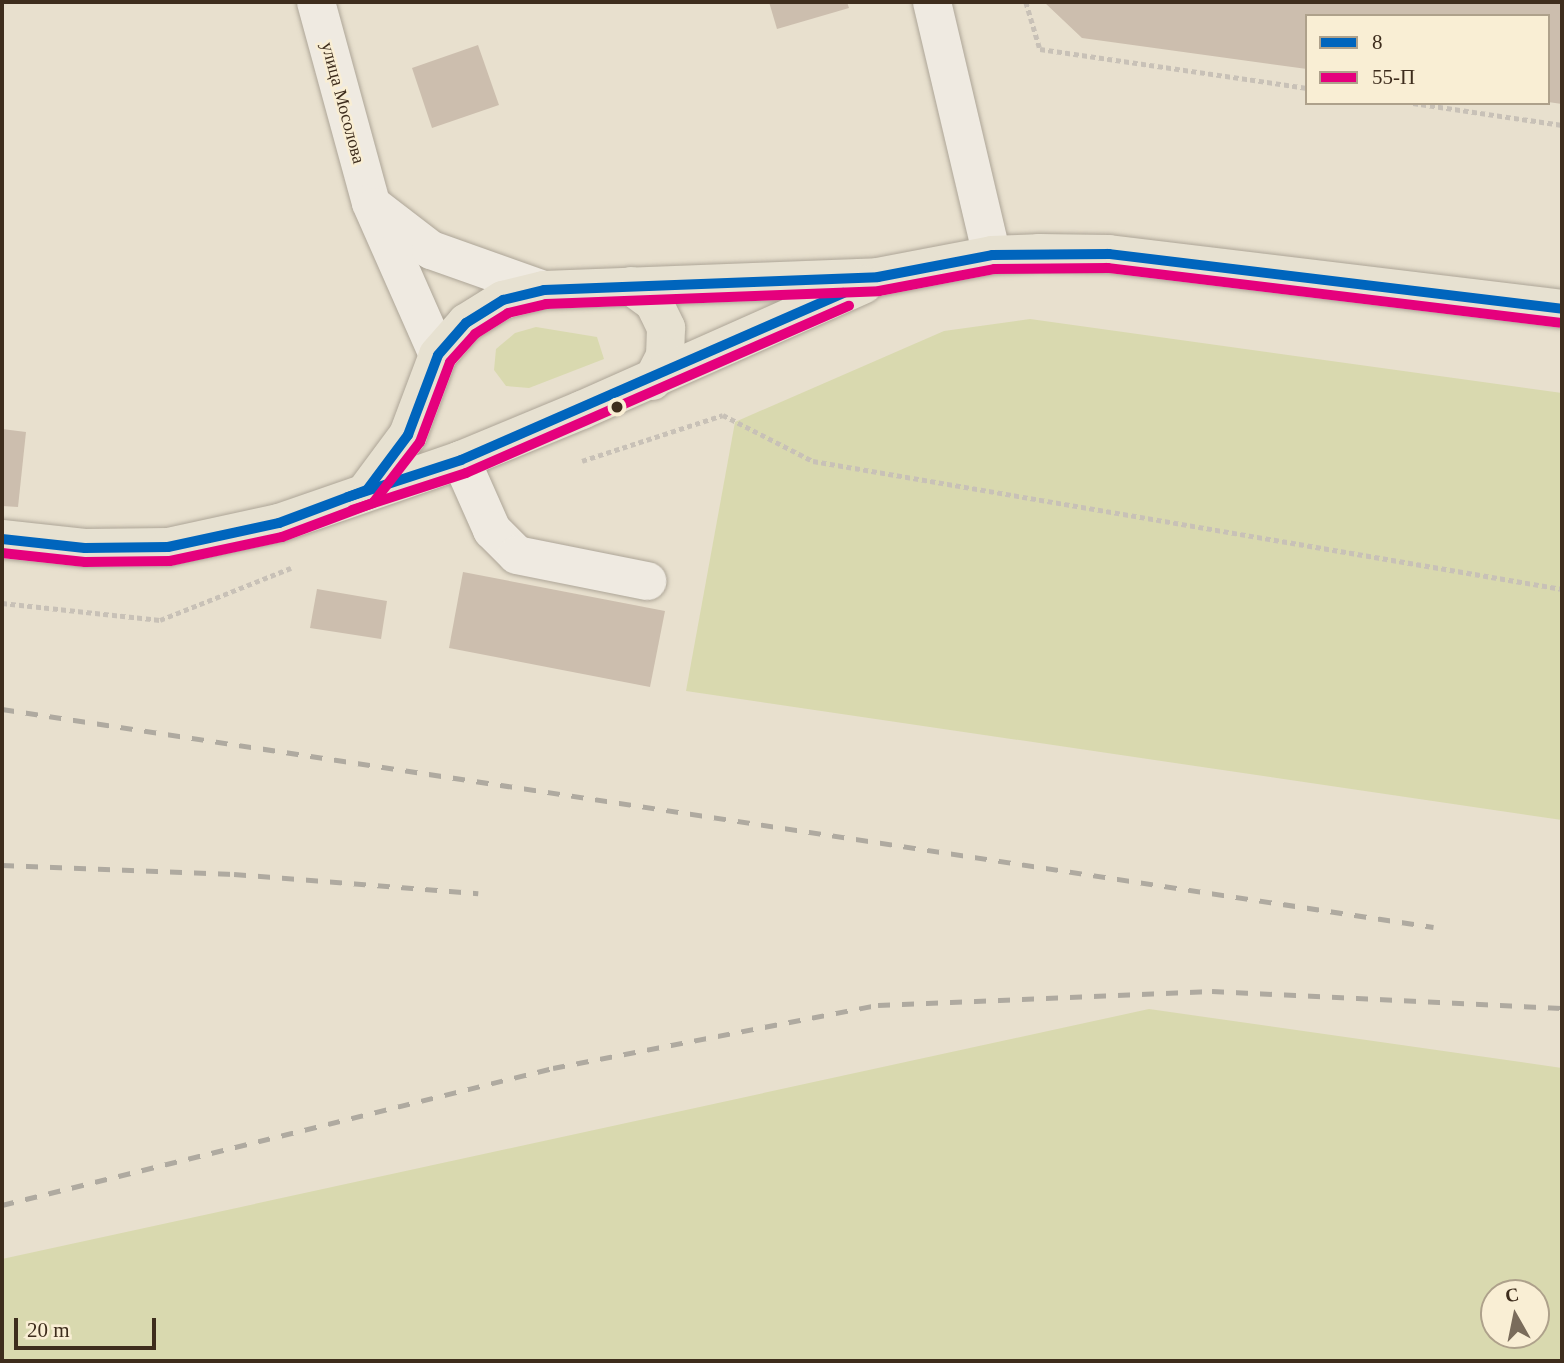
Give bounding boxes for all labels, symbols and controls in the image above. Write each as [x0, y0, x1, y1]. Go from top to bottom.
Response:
legend [1305, 14, 1550, 105]
text: 8 [1372, 30, 1383, 54]
street label: улица Мосолова [316, 40, 370, 166]
text: 55-П [1372, 65, 1415, 89]
unlabelled marker [610, 400, 624, 414]
north arrow [1480, 1279, 1550, 1349]
text: С [1504, 1283, 1520, 1306]
scale bar [18, 1304, 159, 1348]
text: 20 m [27, 1318, 70, 1342]

